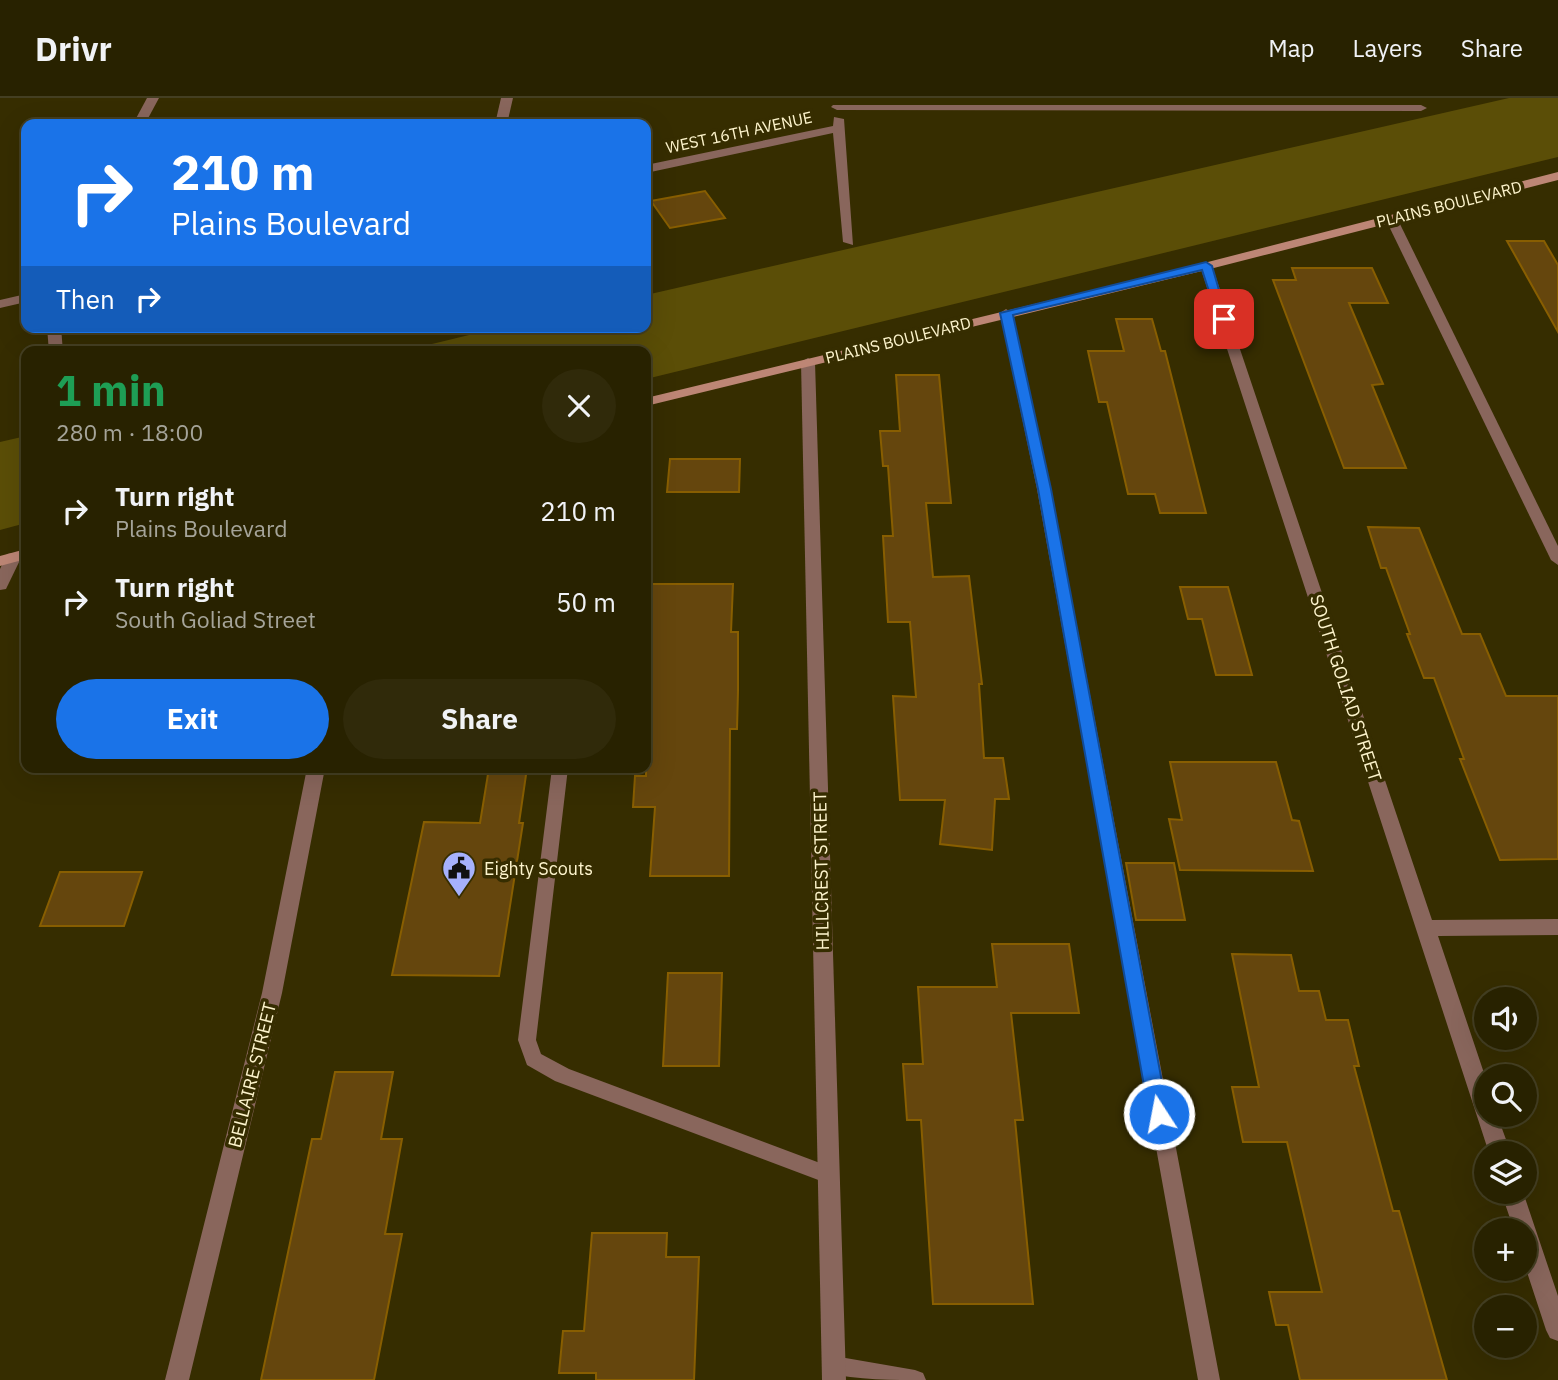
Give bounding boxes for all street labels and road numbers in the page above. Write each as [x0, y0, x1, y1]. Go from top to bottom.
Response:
street label: WEST 16TH AVENUE [664, 107, 814, 157]
street label: PLAINS BOULEVARD [1374, 176, 1524, 232]
street label: PLAINS BOULEVARD [823, 312, 973, 368]
street label: SOUTH GOLIAD STREET [1305, 592, 1387, 784]
street label: HILLCREST STREET [808, 791, 834, 951]
street label: BELLAIRE STREET [223, 1000, 281, 1150]

